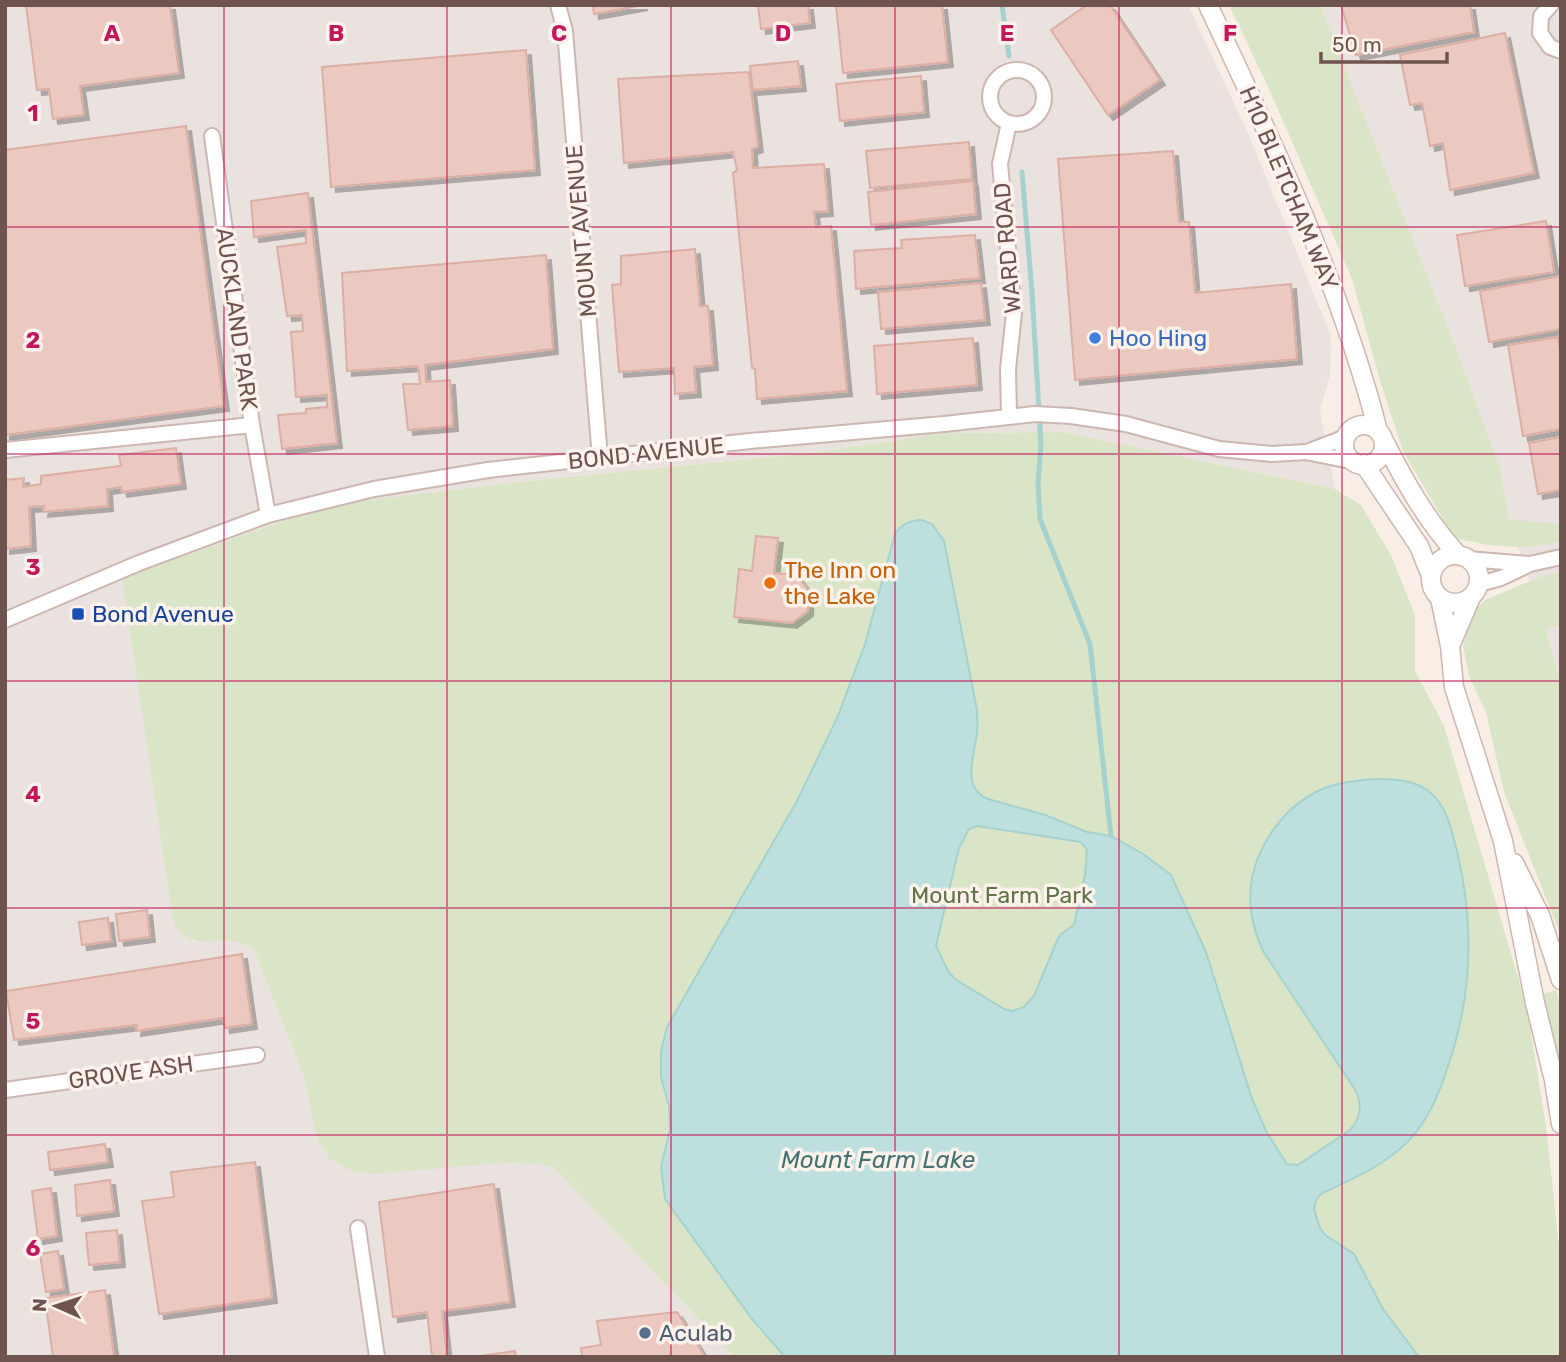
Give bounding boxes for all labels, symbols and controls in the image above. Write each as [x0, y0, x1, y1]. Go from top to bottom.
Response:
text: A [104, 19, 121, 47]
text: B [328, 19, 344, 47]
text: C [551, 19, 567, 47]
text: D [775, 19, 791, 47]
text: E [1000, 19, 1014, 47]
text: F [1223, 19, 1237, 47]
scale bar [1321, 21, 1447, 65]
text: 50 m [1332, 32, 1382, 57]
street label: H10 BLETCHAM WAY [1233, 82, 1345, 294]
text: 1 [27, 99, 39, 127]
street label: MOUNT AVENUE [560, 144, 602, 318]
street label: WARD ROAD [987, 181, 1027, 315]
street label: AUCKLAND PARK [210, 226, 264, 412]
place label: Hoo Hing [1109, 324, 1207, 352]
text: 2 [26, 326, 40, 354]
marker: Hoo Hing [1087, 330, 1103, 346]
street label: BOND AVENUE [566, 431, 726, 475]
text: 3 [25, 553, 41, 581]
place label: The Inn on the Lake [784, 556, 896, 610]
marker: The Inn on the Lake [762, 575, 778, 591]
place label: Bond Avenue [92, 600, 234, 628]
marker: Bond Avenue [70, 606, 86, 622]
text: 4 [25, 780, 41, 808]
park label: Mount Farm Park [911, 881, 1093, 909]
text: 5 [26, 1007, 41, 1035]
street label: GROVE ASH [67, 1049, 195, 1095]
water label: Mount Farm Lake [781, 1146, 975, 1174]
text: 6 [26, 1234, 41, 1262]
north arrow [21, 1271, 91, 1341]
text: N [28, 1298, 51, 1313]
place label: Aculab [659, 1319, 733, 1347]
marker: Aculab [637, 1325, 653, 1341]

